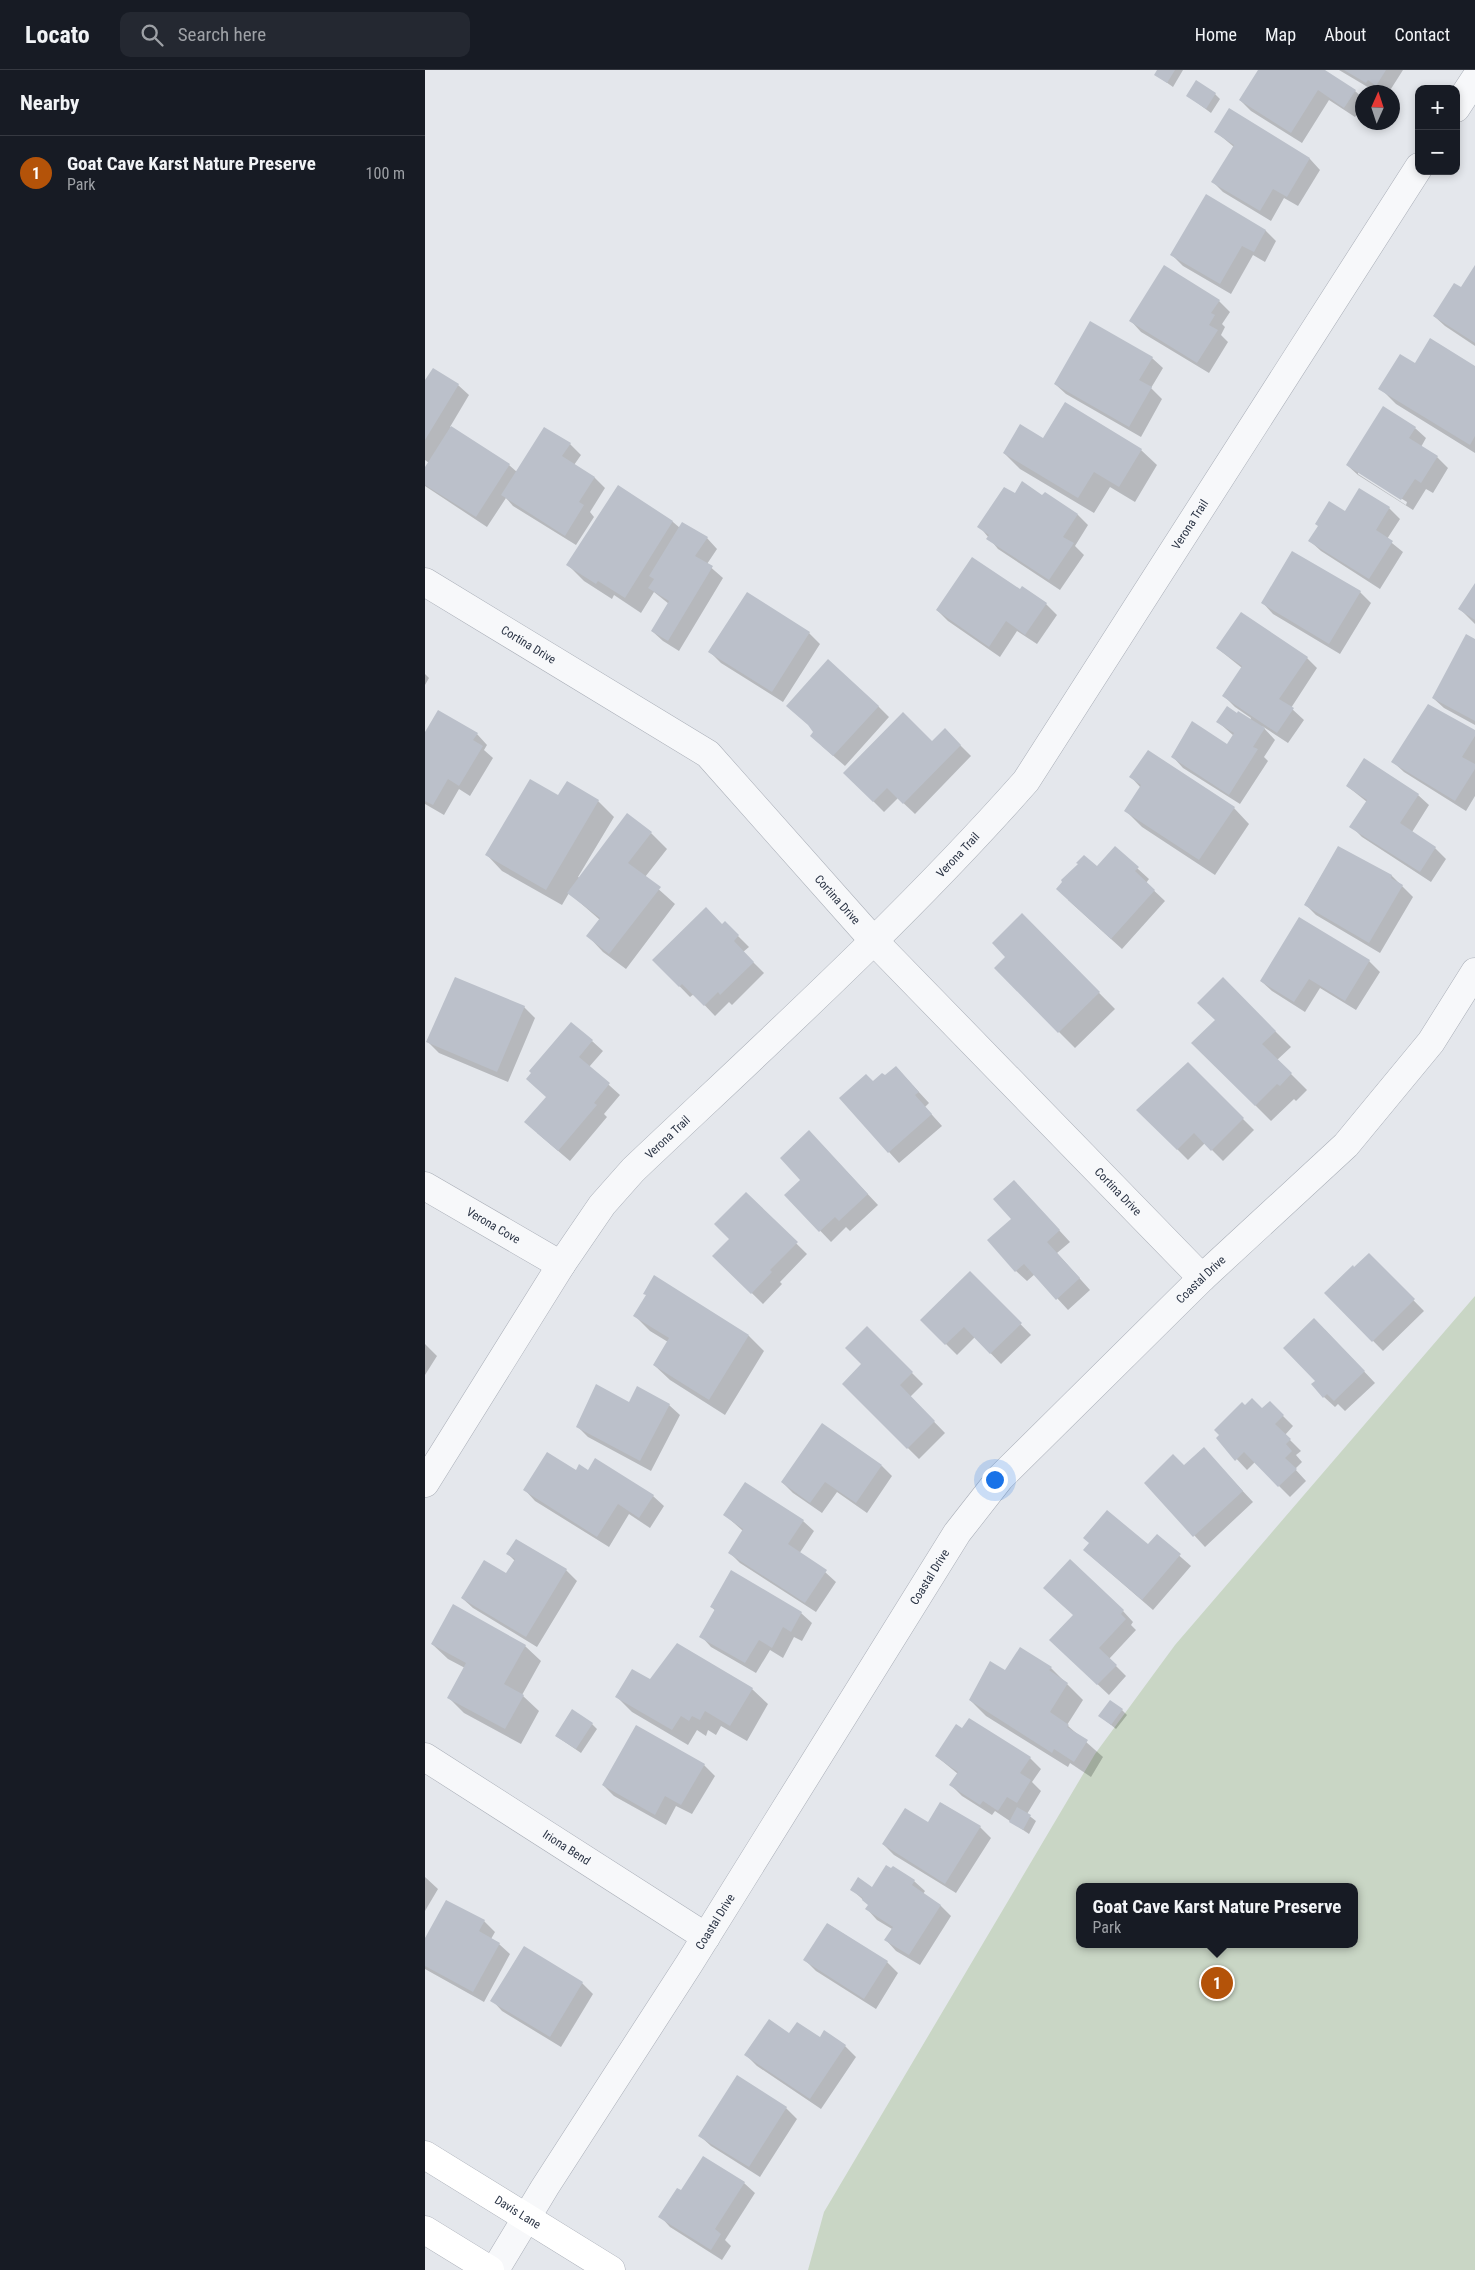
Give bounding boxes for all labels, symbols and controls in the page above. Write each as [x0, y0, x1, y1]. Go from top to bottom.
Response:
search box [120, 12, 470, 57]
text: Locato [25, 21, 90, 49]
icon: search [138, 21, 166, 49]
text: Search here [178, 23, 266, 46]
text: Home [1195, 24, 1237, 45]
text: Map [1265, 24, 1296, 45]
text: About [1324, 24, 1366, 45]
text: Contact [1394, 24, 1450, 45]
north arrow [1355, 85, 1400, 130]
map controls [1415, 85, 1460, 175]
button: + [1415, 85, 1460, 130]
text: Nearby [20, 91, 79, 115]
button: − [1415, 130, 1460, 175]
text: Goat Cave Karst Nature Preserve [67, 152, 316, 175]
text: 1 [32, 164, 40, 183]
text: 100 m [366, 164, 405, 183]
text: Park [67, 175, 96, 194]
street label: Verona Trail [1169, 497, 1211, 552]
street label: Cortina Drive [499, 623, 559, 667]
street label: Verona Trail [934, 830, 982, 880]
street label: Cortina Drive [812, 872, 863, 928]
street label: Verona Trail [642, 1113, 693, 1162]
street label: Cortina Drive [1092, 1165, 1145, 1219]
street label: Verona Cove [464, 1205, 523, 1247]
street label: Coastal Drive [1173, 1253, 1229, 1306]
your location [982, 1467, 1008, 1493]
street label: Coastal Drive [907, 1546, 952, 1607]
street label: Iriona Bend [540, 1827, 593, 1868]
popup [1076, 1883, 1358, 1948]
street label: Coastal Drive [693, 1891, 738, 1952]
text: Goat Cave Karst Nature Preserve [1093, 1895, 1341, 1918]
text: Park [1093, 1918, 1121, 1937]
pin: 1 [1201, 1964, 1233, 2002]
street label: Davis Lane [492, 2193, 544, 2232]

